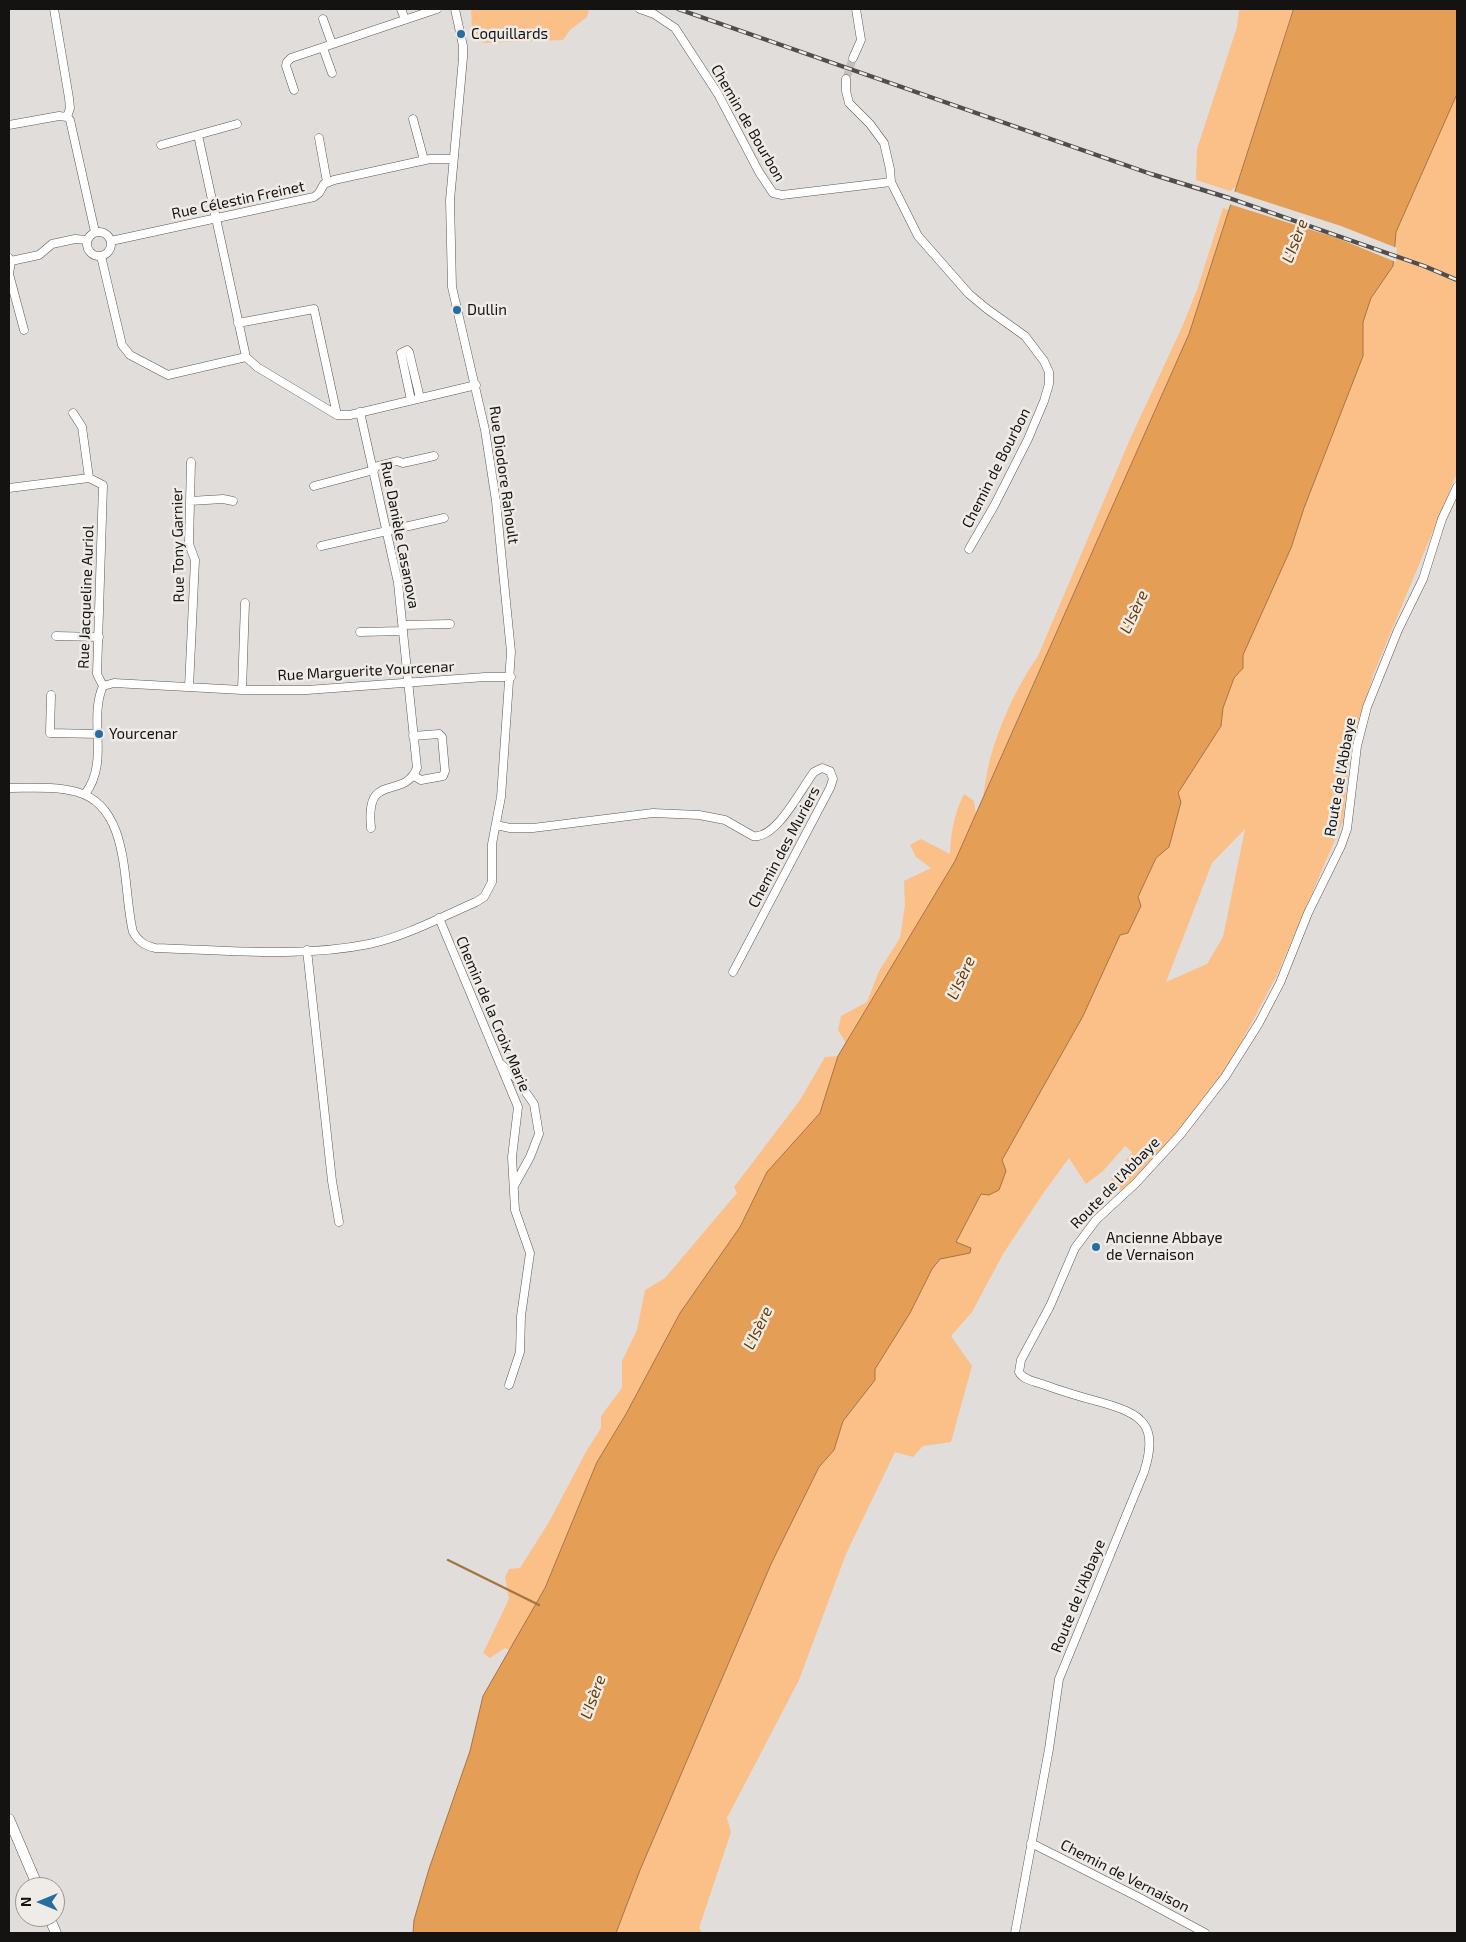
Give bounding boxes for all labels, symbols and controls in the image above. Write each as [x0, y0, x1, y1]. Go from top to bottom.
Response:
place label: Coquillards [471, 25, 548, 43]
marker: Coquillards [455, 28, 467, 40]
street label: Chemin de Bourbon [707, 61, 789, 185]
street label: Rue Célestin Freinet [170, 177, 306, 223]
water label: L'Isère [1278, 216, 1312, 266]
place label: Dullin [467, 301, 507, 319]
marker: Dullin [451, 304, 463, 316]
street label: Rue Diodore Rahoult [485, 405, 523, 545]
street label: Chemin de Bourbon [958, 405, 1034, 531]
street label: Rue Danièle Casanova [377, 460, 423, 610]
street label: Rue Tony Garnier [168, 487, 188, 603]
street label: Rue Jacqueline Auriol [74, 525, 98, 669]
water label: L'Isère [1116, 587, 1152, 637]
street label: Rue Marguerite Yourcenar [277, 657, 455, 685]
street label: Route de l'Abbaye [1321, 716, 1359, 838]
place label: Yourcenar [109, 725, 178, 743]
marker: Yourcenar [93, 728, 105, 740]
street label: Chemin des Muriers [744, 783, 824, 911]
street label: Chemin de la Croix Marie [452, 933, 534, 1095]
water label: L'Isère [943, 953, 979, 1003]
street label: Route de l'Abbaye [1067, 1133, 1163, 1233]
place label: Ancienne Abbaye de Vernaison [1106, 1229, 1223, 1264]
marker: Ancienne Abbaye de Vernaison [1090, 1241, 1102, 1253]
water label: L'Isère [739, 1303, 777, 1353]
street label: Route de l'Abbaye [1047, 1537, 1109, 1655]
water label: L'Isère [576, 1672, 610, 1722]
street label: Chemin de Vernaison [1057, 1836, 1193, 1916]
north arrow [15, 1877, 65, 1927]
text: N [17, 1897, 34, 1907]

